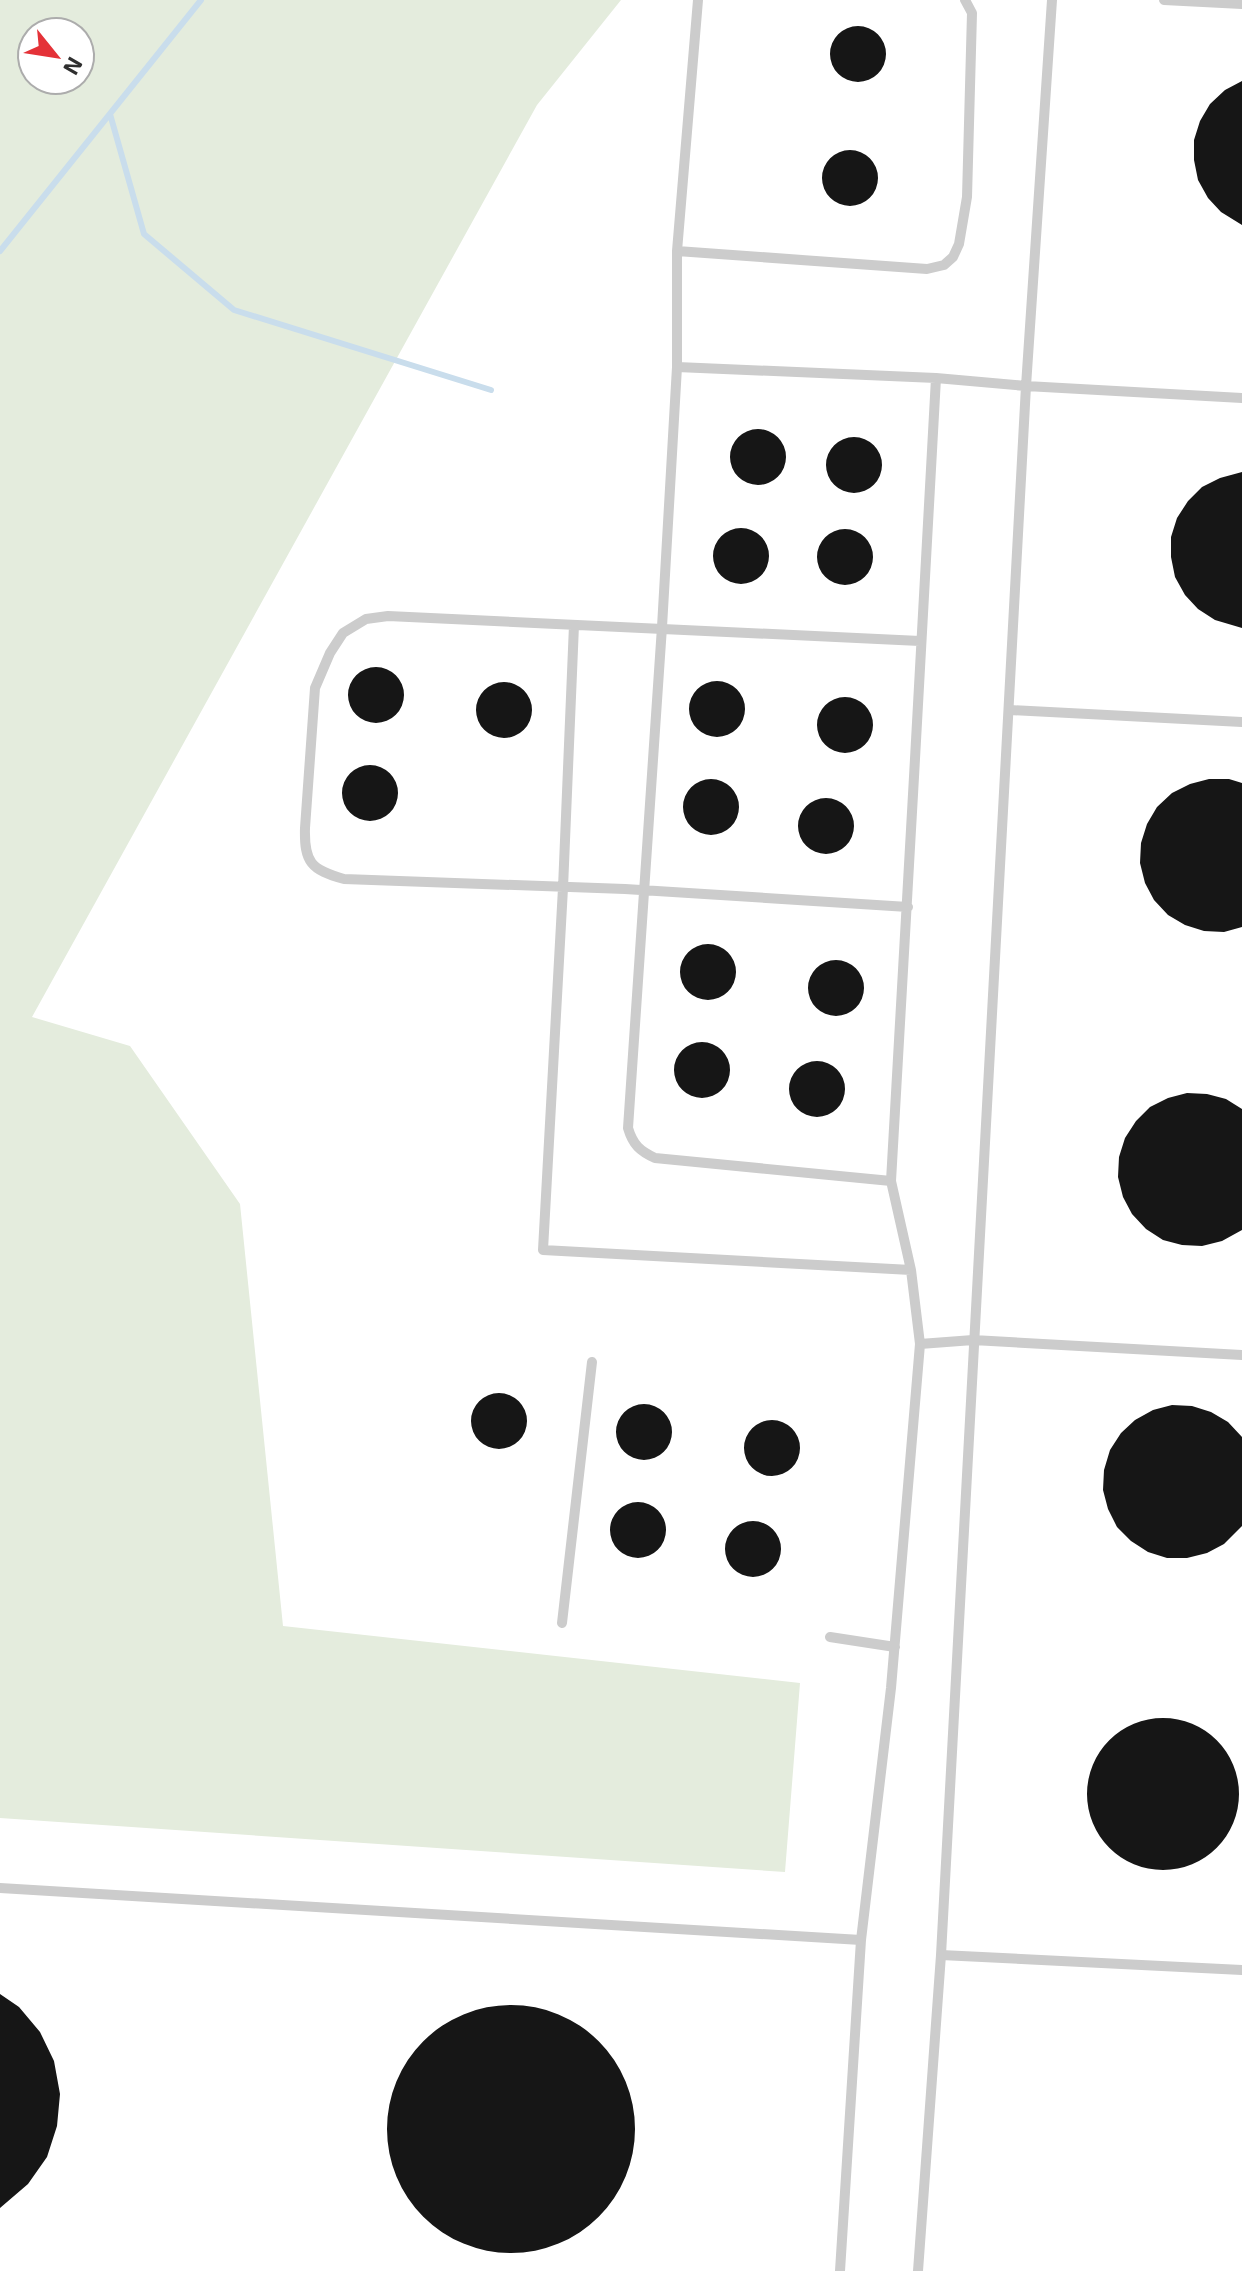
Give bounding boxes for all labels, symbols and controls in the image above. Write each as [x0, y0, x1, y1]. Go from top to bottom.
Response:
north arrow [16, 16, 96, 96]
text: N [59, 53, 89, 80]

